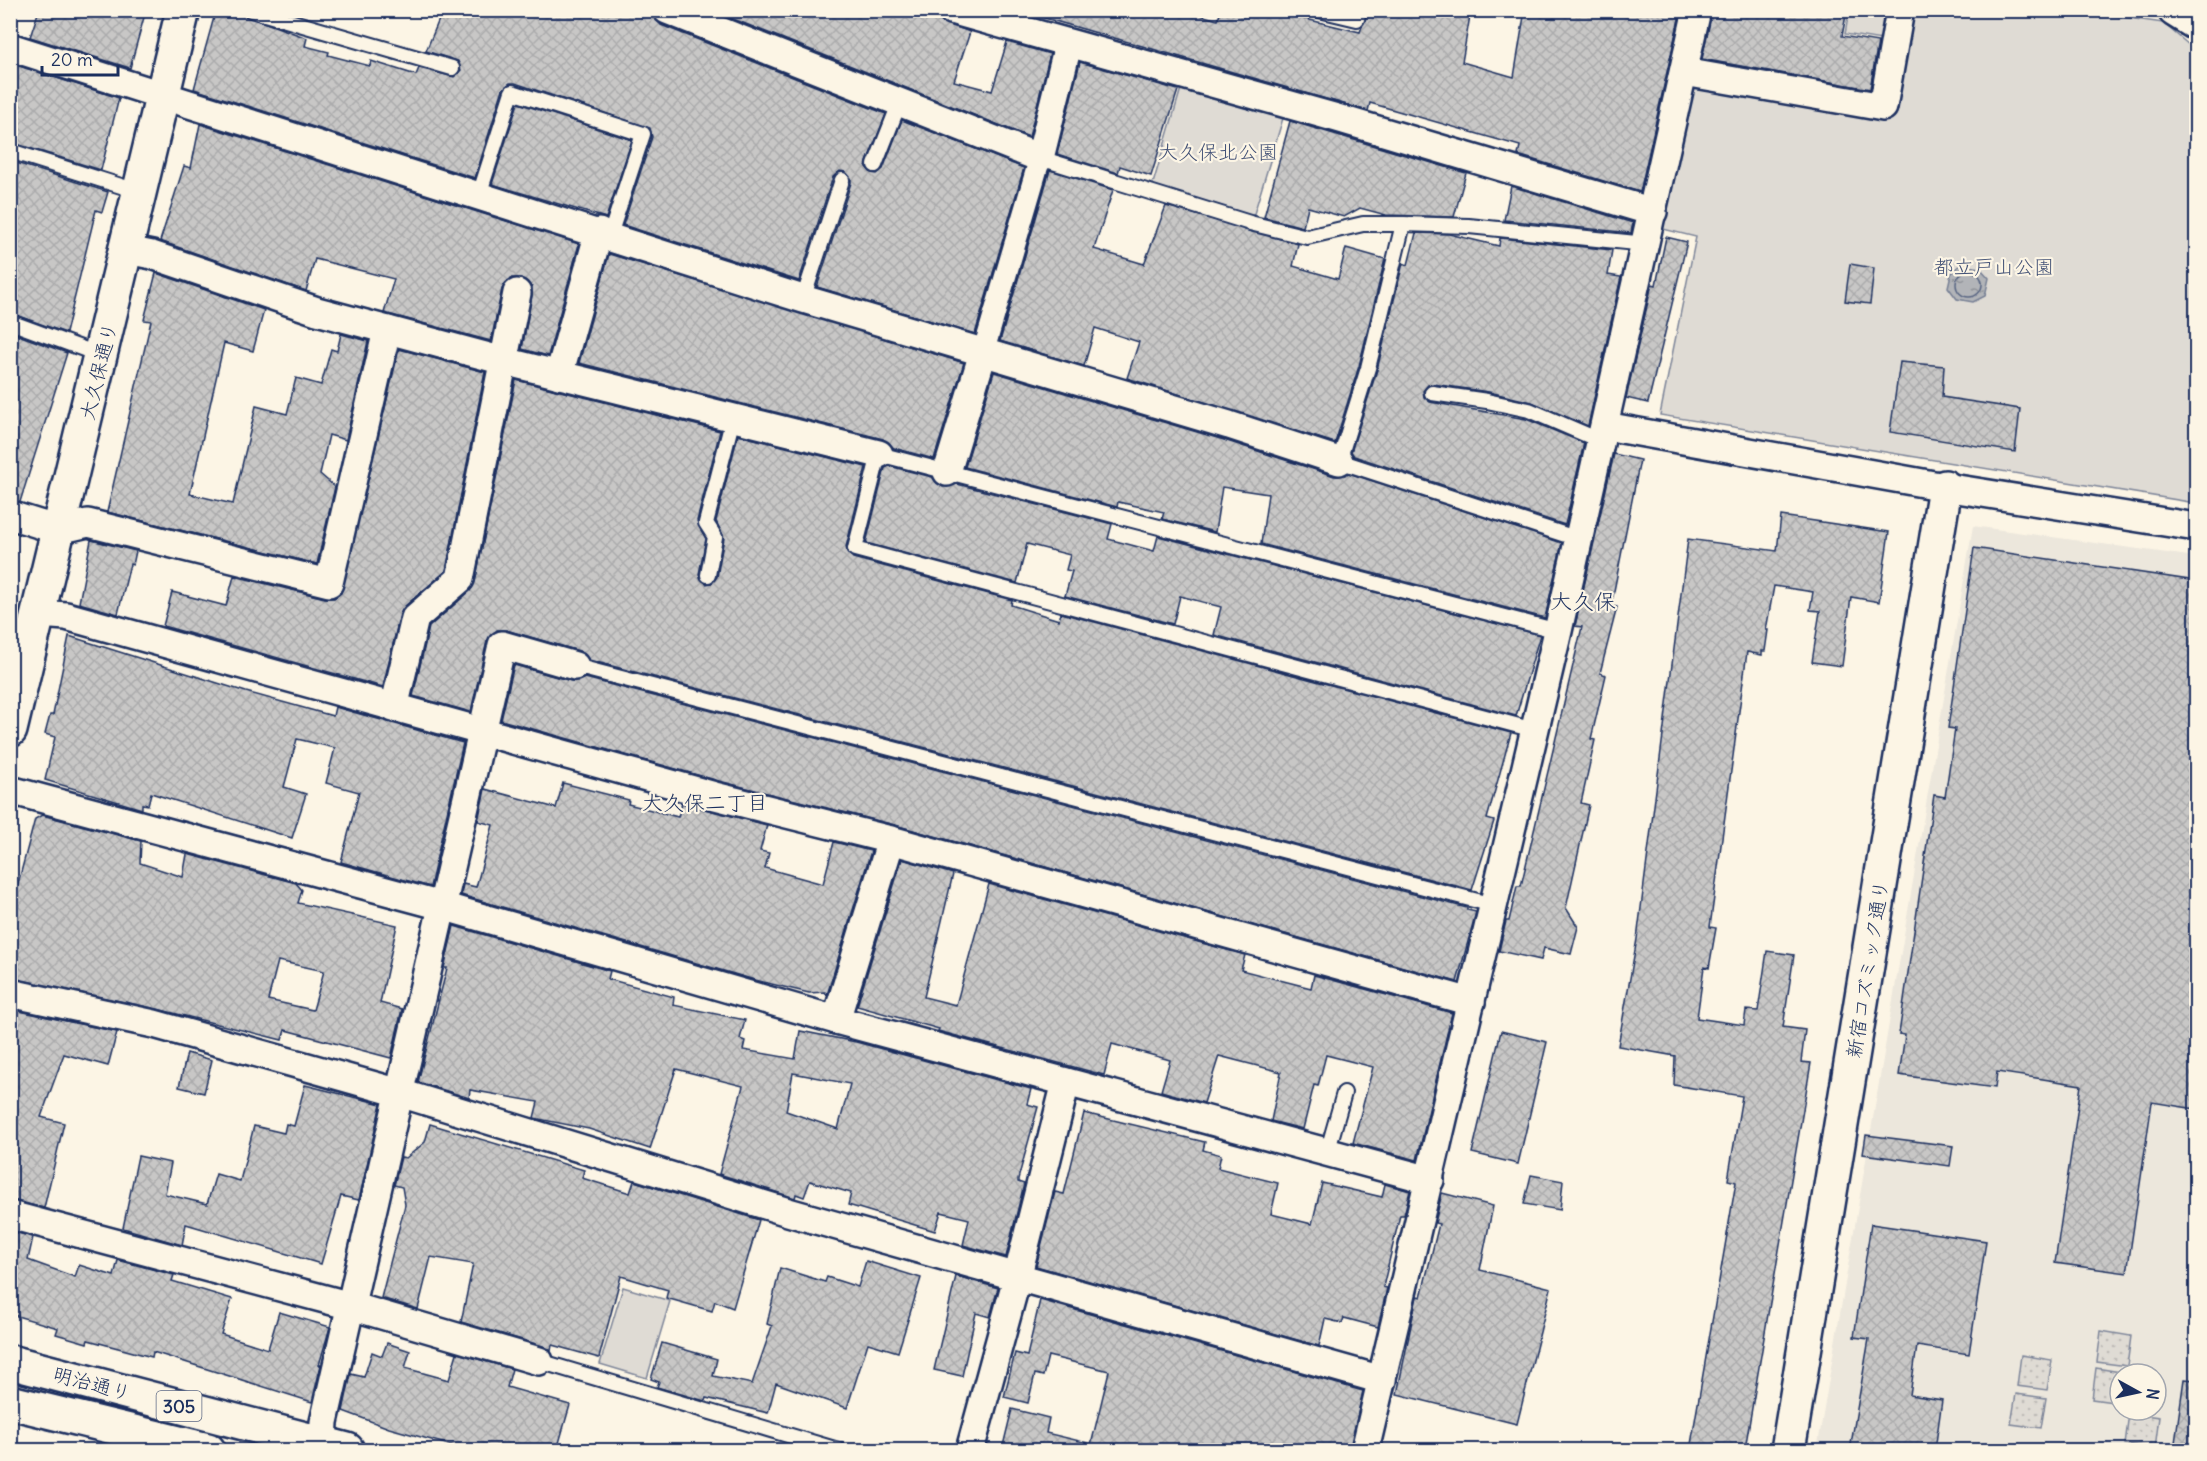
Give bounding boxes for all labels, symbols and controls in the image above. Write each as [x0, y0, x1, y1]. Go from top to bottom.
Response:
scale bar [42, 39, 118, 77]
text: 20 m [51, 48, 93, 71]
park label: 大久保北公園 [1158, 139, 1278, 164]
park label: 都立戸山公園 [1934, 254, 2054, 279]
street label: 大久保通り [74, 319, 122, 423]
district label: 大久保 [1550, 587, 1616, 615]
district label: 大久保二丁目 [642, 789, 768, 816]
street label: 新宿コズミック通り [1841, 878, 1893, 1060]
street label: 明治通り [50, 1361, 134, 1405]
north arrow [2108, 1362, 2168, 1422]
text: N [2142, 1387, 2164, 1401]
road number: 305 [156, 1391, 201, 1421]

